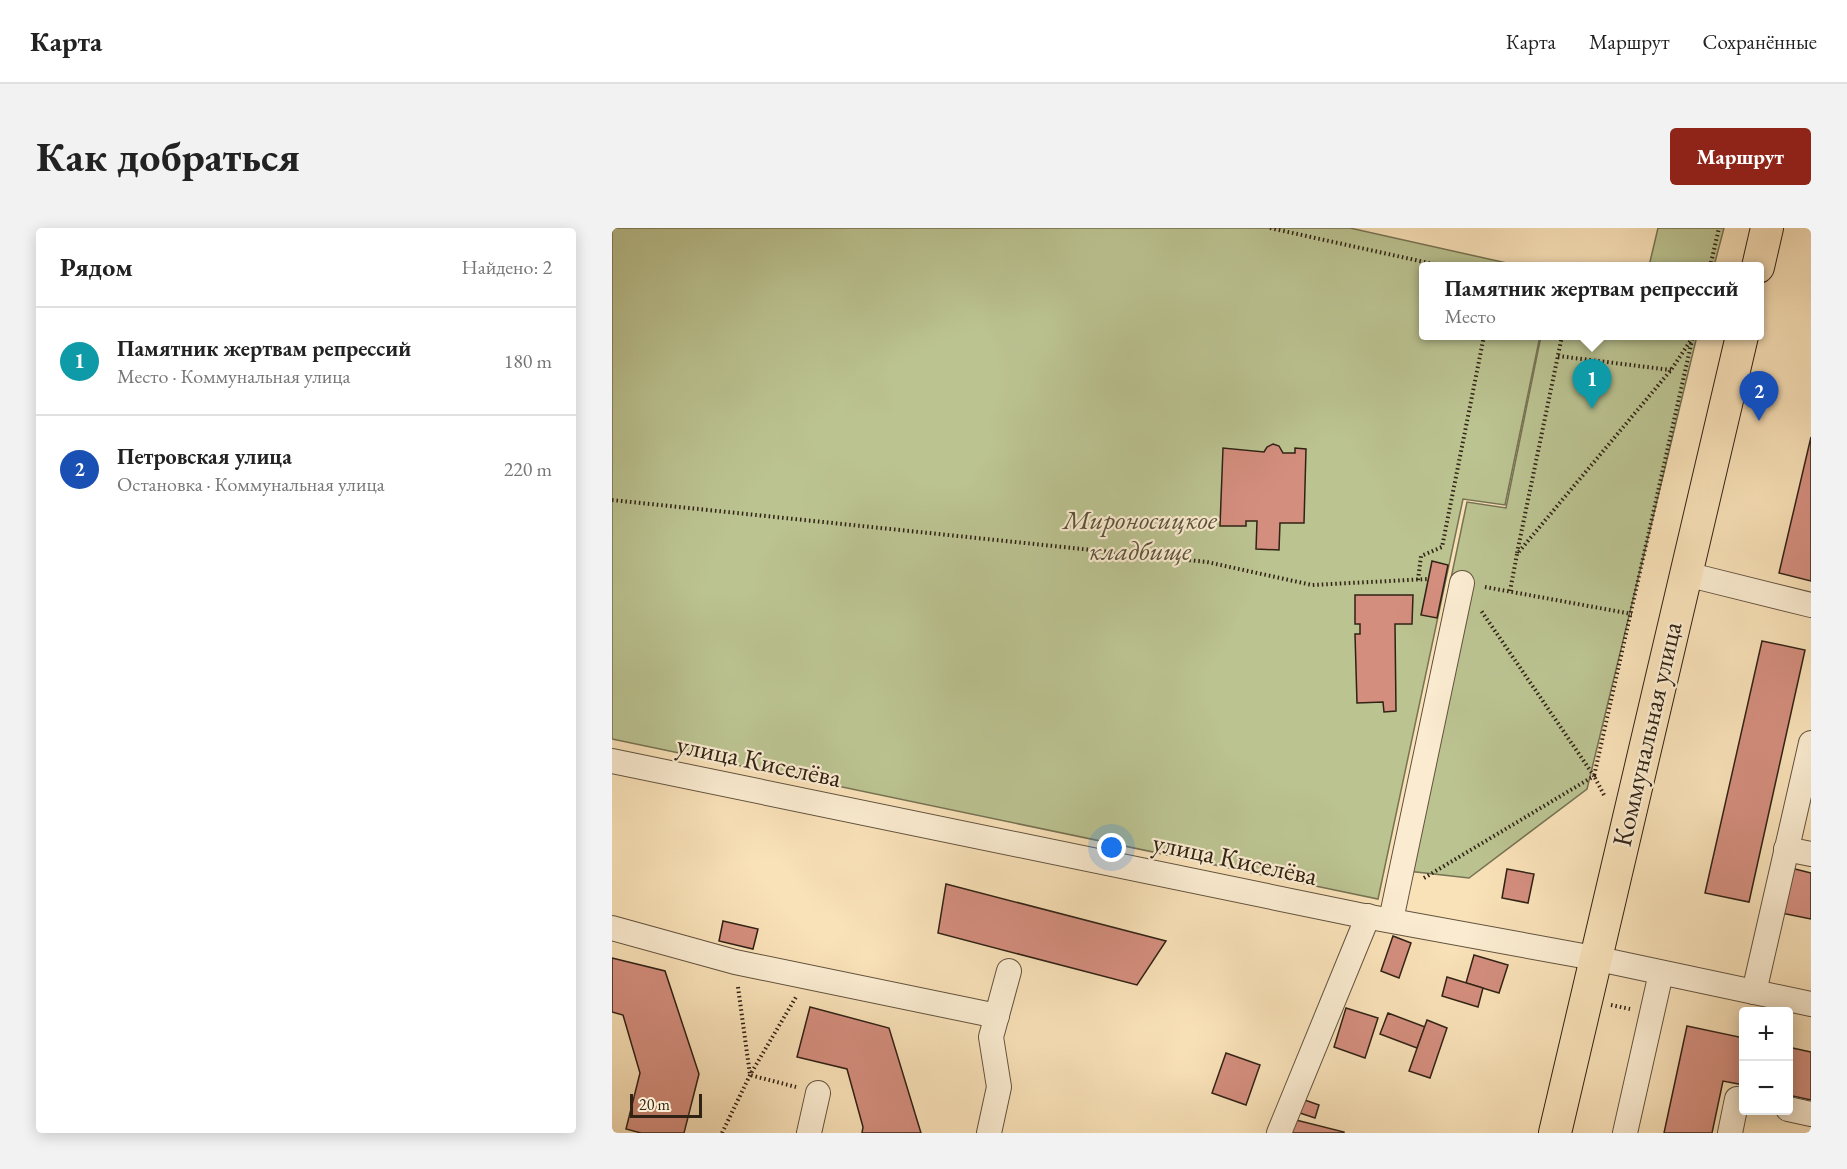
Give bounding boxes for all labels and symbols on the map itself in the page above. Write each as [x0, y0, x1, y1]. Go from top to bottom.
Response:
pin: 1 [1572, 360, 1612, 409]
pin: 2 [1740, 372, 1778, 421]
park label: Мироносицкое кладбище [1061, 502, 1218, 568]
street label: Коммунальная улица [1604, 618, 1689, 850]
street label: улица Киселёва [674, 726, 845, 795]
street label: улица Киселёва [1150, 824, 1321, 893]
your location [1097, 833, 1126, 862]
scale bar [630, 1091, 702, 1118]

